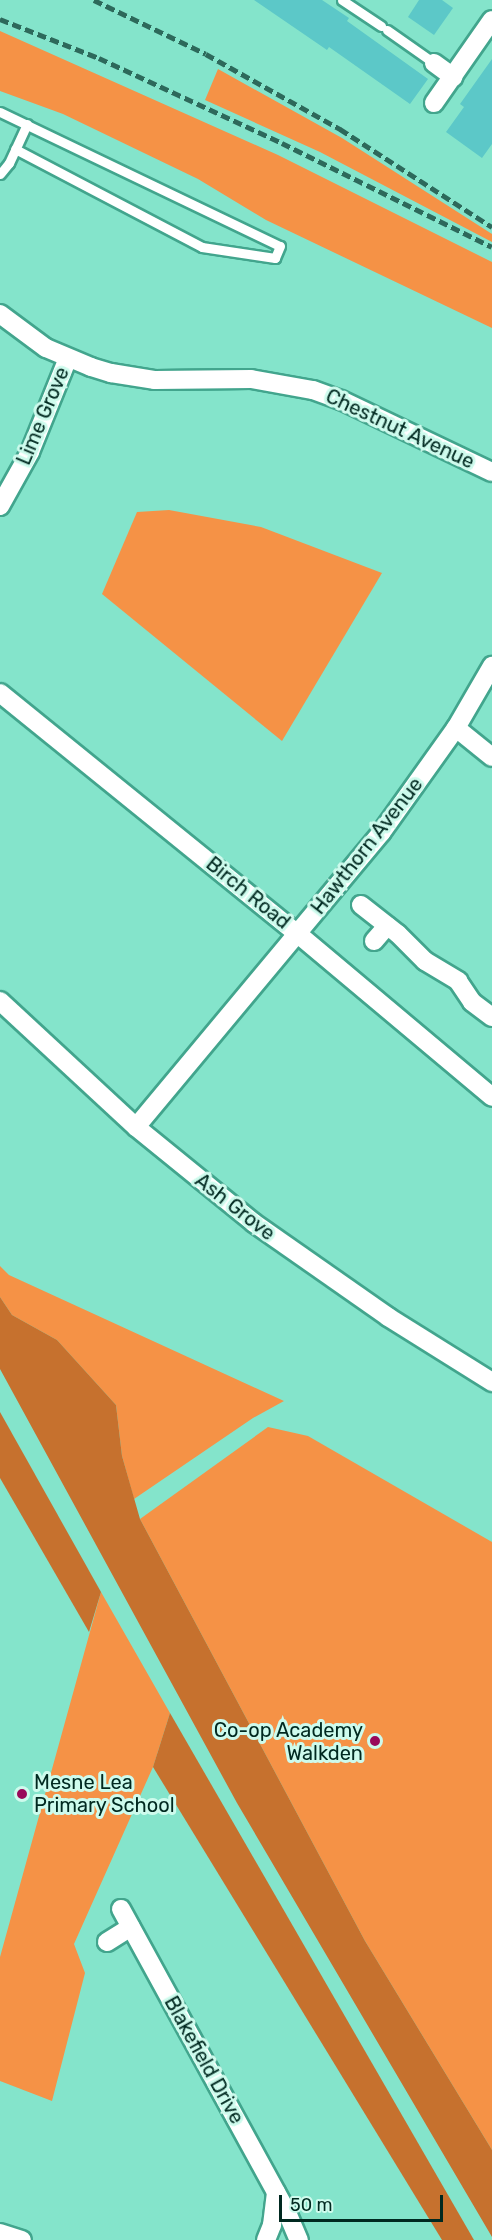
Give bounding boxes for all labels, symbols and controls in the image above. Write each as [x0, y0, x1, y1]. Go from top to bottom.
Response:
street label: Lime Grove [12, 363, 74, 469]
street label: Chestnut Avenue [322, 384, 478, 474]
street label: Hawthorn Avenue [306, 773, 428, 919]
street label: Birch Road [201, 852, 295, 934]
street label: Ash Grove [190, 1168, 280, 1246]
place label: Co-op Academy Walkden [213, 1718, 363, 1765]
marker: Co-op Academy Walkden [368, 1734, 382, 1748]
place label: Mesne Lea Primary School [34, 1770, 175, 1817]
marker: Mesne Lea Primary School [15, 1787, 29, 1801]
street label: Blakefield Drive [159, 1992, 249, 2128]
scale bar [282, 2183, 446, 2221]
text: 50 m [290, 2194, 333, 2216]

